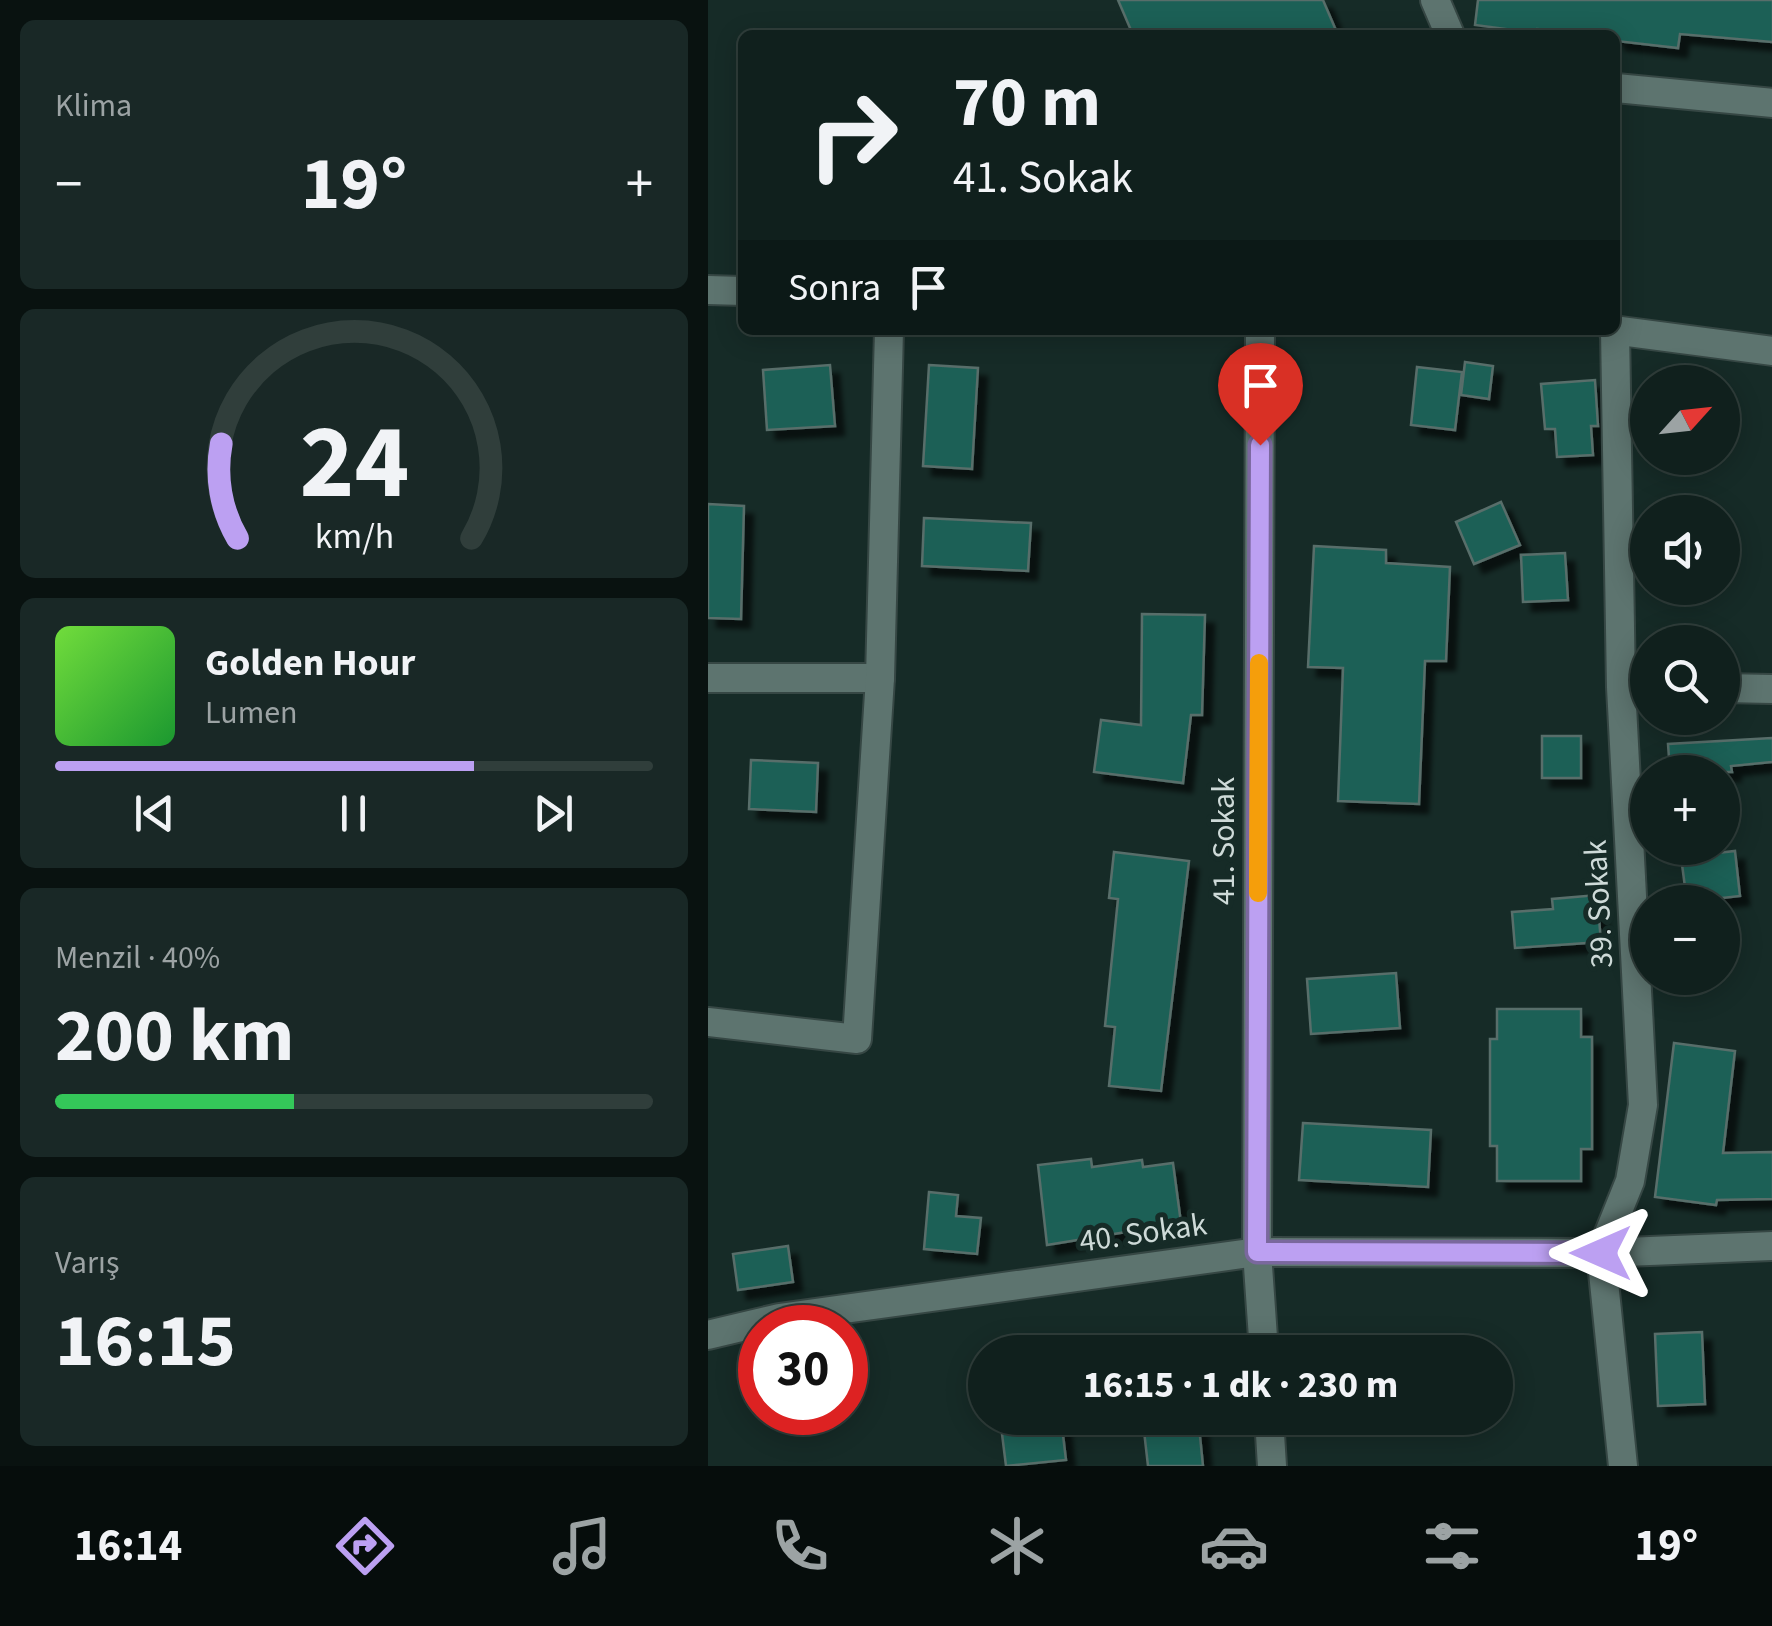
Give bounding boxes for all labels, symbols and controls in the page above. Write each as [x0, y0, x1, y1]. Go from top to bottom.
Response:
text: 70 m [953, 53, 1101, 153]
icon: right [788, 70, 918, 200]
text: Klima [55, 83, 132, 129]
text: 19° [301, 131, 407, 238]
text: − [55, 146, 82, 224]
text: + [626, 146, 653, 224]
text: 41. Sokak [953, 146, 1133, 210]
icon: arrive [901, 260, 956, 315]
text: Sonra [788, 261, 881, 315]
pin [1218, 343, 1303, 446]
icon: arrive [1233, 358, 1288, 413]
north arrow [1630, 365, 1740, 475]
map controls [1630, 365, 1740, 995]
text: 24 [299, 390, 409, 538]
button: sound [1630, 495, 1740, 605]
text: km/h [314, 511, 394, 562]
button: search [1630, 625, 1740, 735]
text: Golden Hour [205, 636, 415, 690]
text: Lumen [205, 690, 298, 736]
button: + [1630, 755, 1740, 865]
street label: 41. Sokak [1201, 777, 1247, 905]
icon: previous [127, 786, 182, 841]
icon: pause [326, 786, 381, 841]
icon: next [526, 786, 581, 841]
street label: 39. Sokak [1573, 839, 1625, 969]
button: − [1630, 885, 1740, 995]
text: Menzil · 40% [55, 935, 220, 981]
text: 200 km [55, 983, 294, 1090]
street label: 40. Sokak [1076, 1201, 1210, 1265]
position arrow [1549, 1201, 1653, 1305]
text: Varış [55, 1240, 119, 1286]
text: 16:15 [55, 1288, 236, 1395]
speed limit sign: 30 [738, 1305, 868, 1435]
text: 16:15 · 1 dk · 230 m [1083, 1358, 1398, 1412]
icon: directions [330, 1511, 400, 1581]
icon: music [547, 1511, 617, 1581]
icon: phone [765, 1511, 835, 1581]
icon: climate [982, 1511, 1052, 1581]
icon: car [1199, 1511, 1269, 1581]
icon: filters [1417, 1511, 1487, 1581]
text: 16:14 [74, 1514, 182, 1578]
text: 19° [1634, 1514, 1698, 1578]

